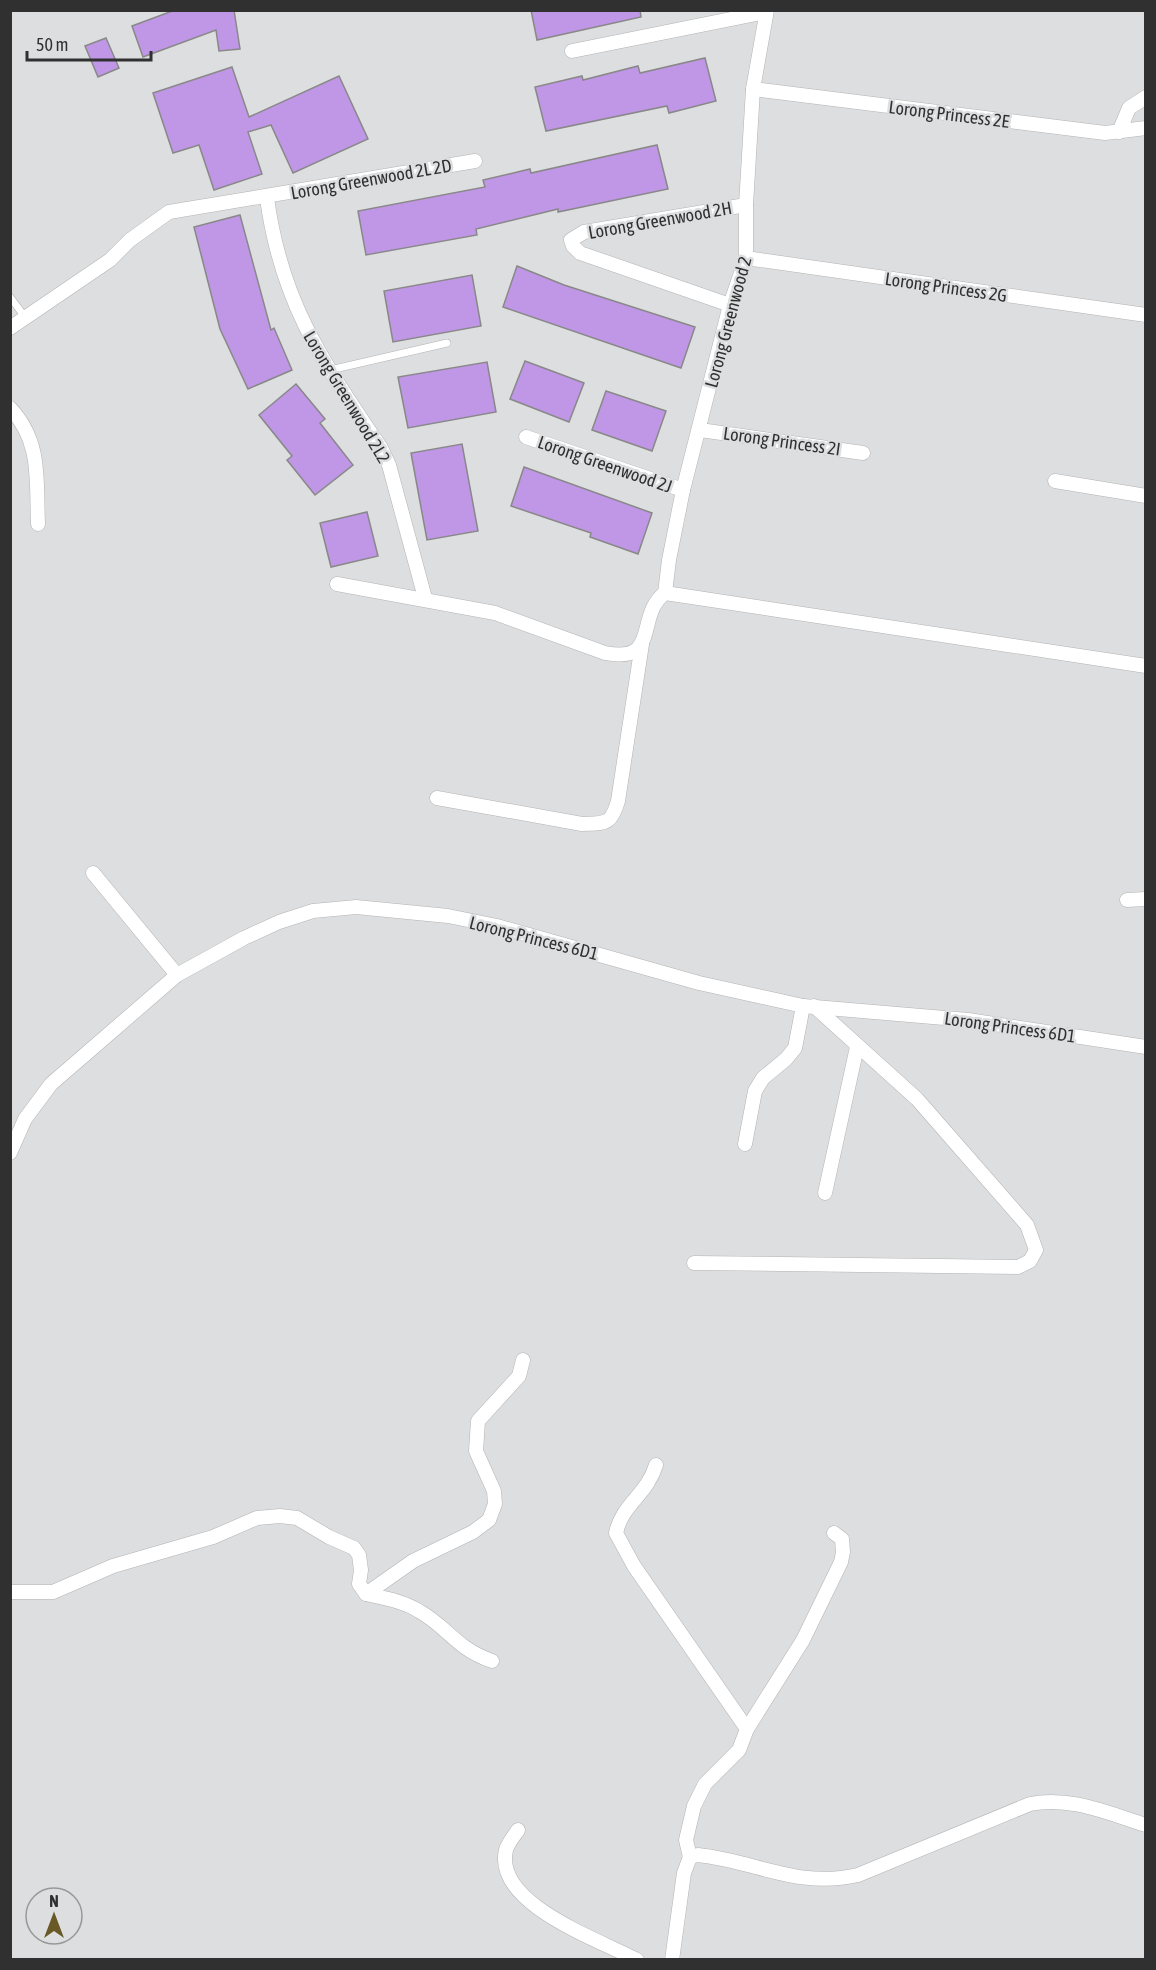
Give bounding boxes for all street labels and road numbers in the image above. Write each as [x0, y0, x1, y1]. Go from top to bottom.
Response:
street label: Lorong Princess 2E [888, 96, 1011, 132]
street label: Lorong Greenwood 2L 2D [289, 155, 453, 203]
street label: Lorong Greenwood 2H [587, 197, 733, 243]
street label: Lorong Greenwood 2 [700, 254, 756, 390]
street label: Lorong Princess 2G [884, 268, 1008, 306]
street label: Lorong Greenwood 2L2 [299, 327, 395, 467]
street label: Lorong Princess 2I [722, 422, 842, 460]
street label: Lorong Greenwood 2J [535, 431, 675, 497]
street label: Lorong Princess 6D1 [467, 912, 601, 964]
street label: Lorong Princess 6D1 [943, 1007, 1077, 1047]

